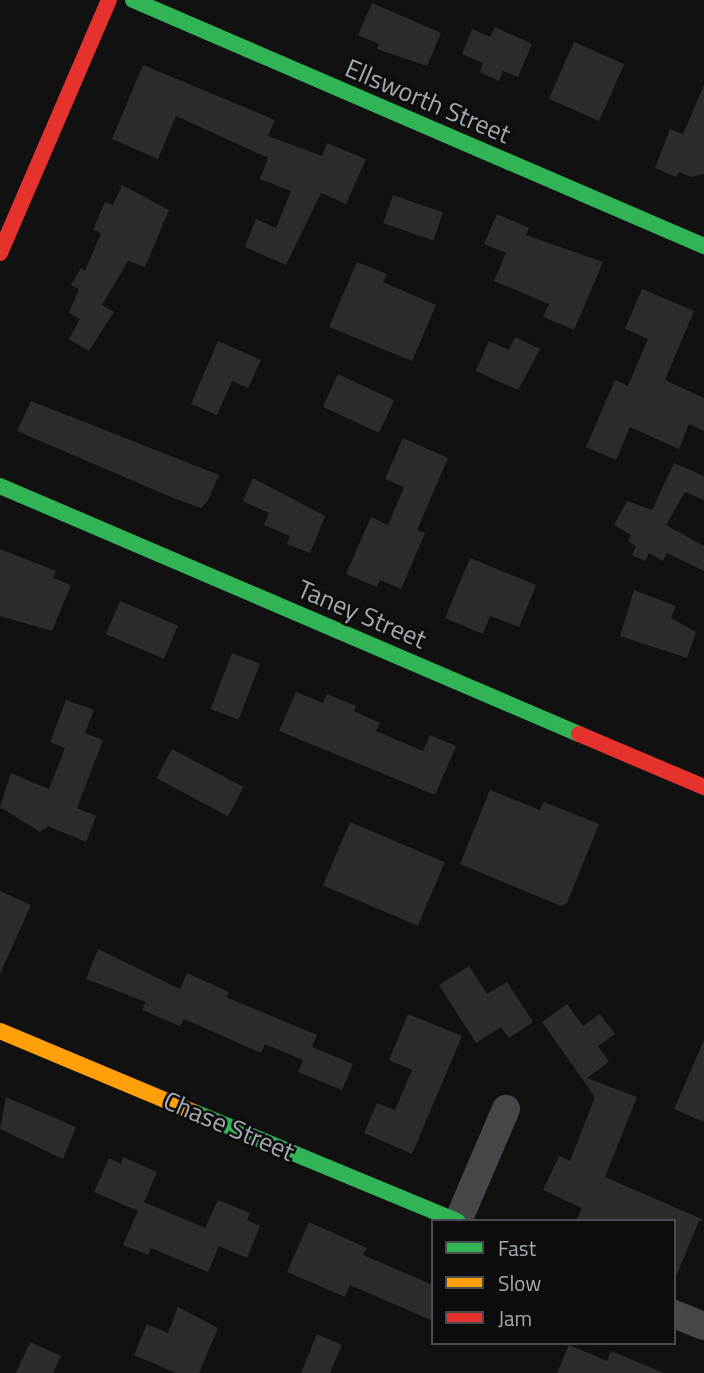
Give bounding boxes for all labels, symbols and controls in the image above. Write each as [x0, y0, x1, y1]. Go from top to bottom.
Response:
street label: Ellsworth Street [341, 52, 515, 150]
street label: Taney Street [293, 573, 431, 655]
street label: Chase Street [159, 1084, 299, 1168]
legend [431, 1219, 676, 1345]
text: Fast [498, 1232, 536, 1264]
text: Slow [498, 1267, 541, 1299]
text: Jam [498, 1302, 532, 1334]

